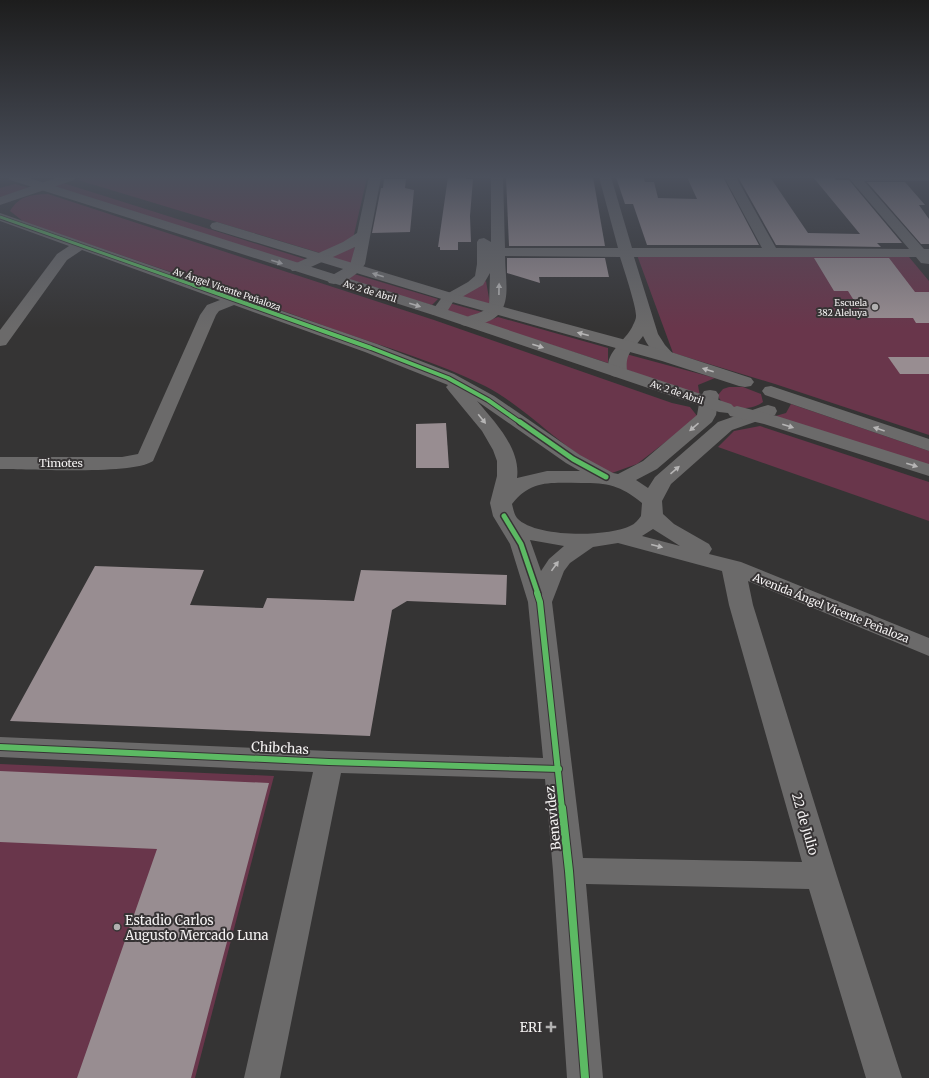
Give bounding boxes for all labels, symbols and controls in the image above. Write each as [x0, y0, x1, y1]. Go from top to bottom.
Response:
one-way arrow [272, 259, 284, 265]
street label: Av Ángel Vicente Peñaloza [171, 264, 283, 313]
one-way arrow [371, 272, 383, 278]
street label: Av. 2 de Abril [341, 277, 398, 304]
one-way arrow [496, 282, 502, 295]
place label: Escuela 382 Aleluya [817, 297, 867, 318]
one-way arrow [409, 302, 421, 308]
marker: Escuela 382 Aleluya [870, 302, 880, 312]
one-way arrow [577, 331, 589, 337]
one-way arrow [532, 343, 544, 349]
one-way arrow [702, 367, 714, 373]
street label: Av. 2 de Abril [648, 377, 705, 406]
one-way arrow [477, 414, 486, 425]
one-way arrow [689, 423, 699, 432]
one-way arrow [783, 423, 795, 429]
one-way arrow [872, 426, 884, 432]
street label: Timotes [39, 456, 83, 470]
one-way arrow [907, 462, 919, 468]
one-way arrow [670, 466, 679, 475]
one-way arrow [651, 543, 663, 549]
one-way arrow [551, 561, 559, 572]
street label: Avenida Ángel Vicente Peñaloza [750, 570, 911, 646]
street label: Chibchas [251, 738, 309, 758]
street label: Benavídez [541, 785, 565, 851]
street label: 22 de Julio [788, 791, 822, 858]
place label: Estadio Carlos Augusto Mercado Luna [124, 912, 269, 944]
marker: Estadio Carlos Augusto Mercado Luna [112, 922, 122, 932]
place label: ERI [520, 1019, 542, 1036]
marker: ERI [545, 1021, 557, 1033]

